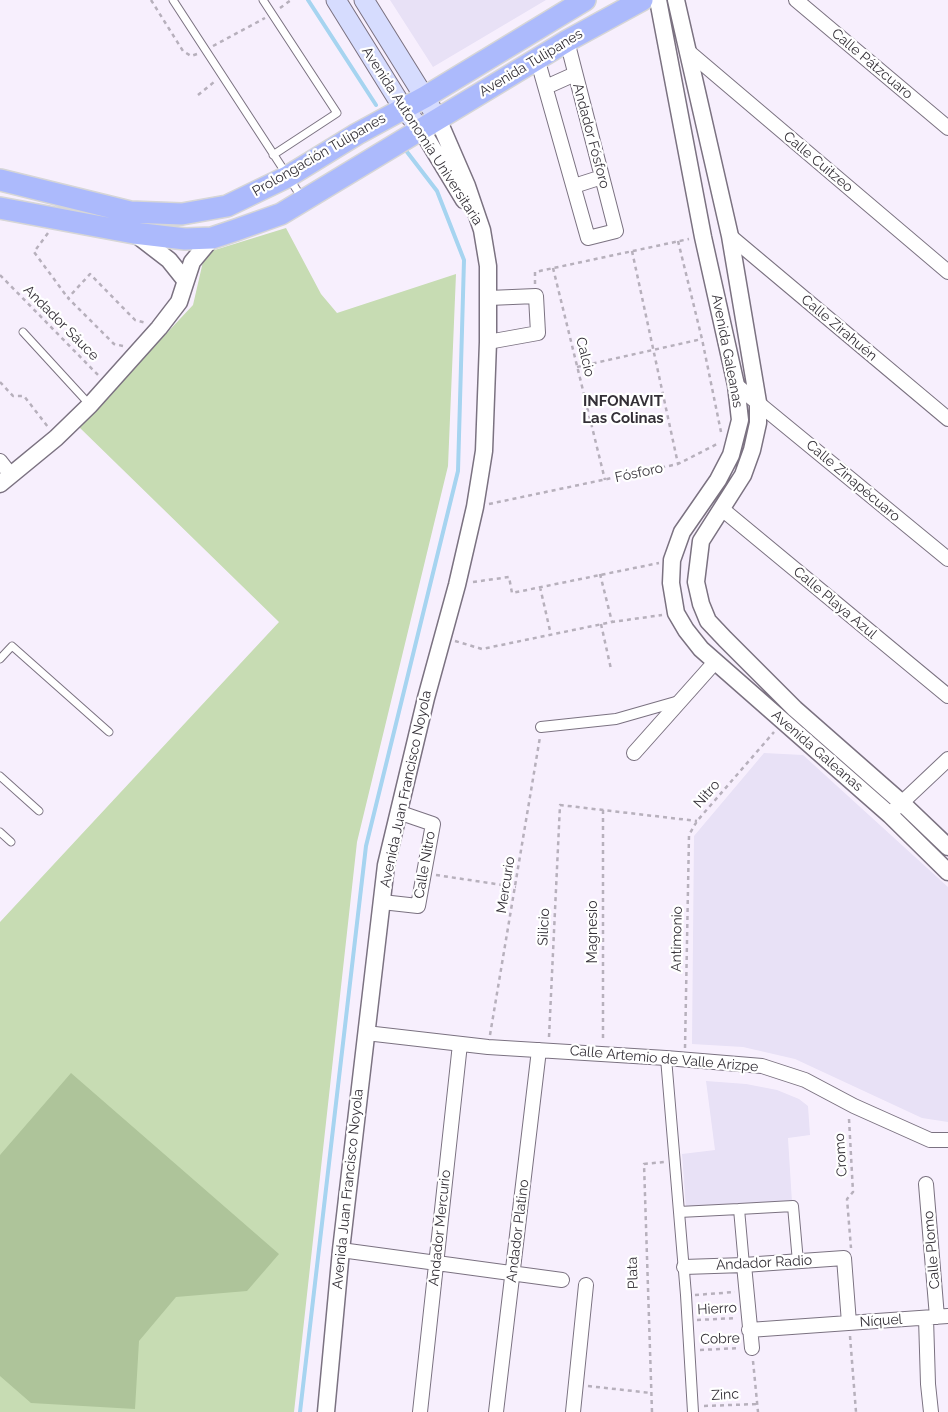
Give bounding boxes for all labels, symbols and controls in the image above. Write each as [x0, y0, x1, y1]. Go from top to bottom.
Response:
street label: Calle Pátzcuaro [828, 25, 916, 103]
street label: Avenida Tulipanes [476, 26, 586, 100]
street label: Avenida Autonomía Universitaria [358, 44, 486, 228]
street label: Andador Fósforo [569, 82, 613, 190]
street label: Prolongación Tulipanes [249, 110, 389, 200]
street label: Calle Cuitzeo [780, 128, 856, 196]
street label: Andador Sáuce [20, 282, 102, 364]
street label: Calle Zirahuén [798, 291, 880, 365]
street label: Avenida Galeanas [708, 293, 746, 409]
street label: Calcio [572, 336, 598, 378]
district label: INFONAVIT Las Colinas [582, 392, 664, 427]
street label: Calle Zinapécuaro [802, 437, 904, 525]
street label: Fósforo [613, 460, 665, 486]
street label: Calle Playa Azul [790, 563, 880, 643]
street label: Avenida Juan Francisco Noyola [377, 689, 435, 889]
street label: Avenida Galeanas [768, 707, 866, 795]
street label: Nitro [690, 777, 724, 811]
street label: Calle Nitro [411, 830, 439, 900]
street label: Mercurio [493, 855, 519, 915]
street label: Magnesio [585, 900, 601, 964]
street label: Antimonio [668, 906, 686, 972]
street label: Silicio [535, 908, 553, 946]
street label: Calle Artemio de Valle Arizpe [569, 1042, 759, 1076]
street label: Avenida Juan Francisco Noyola [329, 1088, 367, 1290]
street label: Cromo [831, 1133, 851, 1177]
street label: Andador Mercurio [426, 1169, 454, 1287]
street label: Andador Platino [503, 1178, 533, 1284]
street label: Calle Plomo [920, 1210, 944, 1290]
street label: Andador Radio [716, 1252, 812, 1274]
street label: Plata [624, 1257, 642, 1289]
street label: Hierro [697, 1300, 737, 1318]
street label: Níquel [859, 1311, 903, 1331]
street label: Cobre [700, 1330, 740, 1348]
street label: Zinc [711, 1386, 739, 1404]

